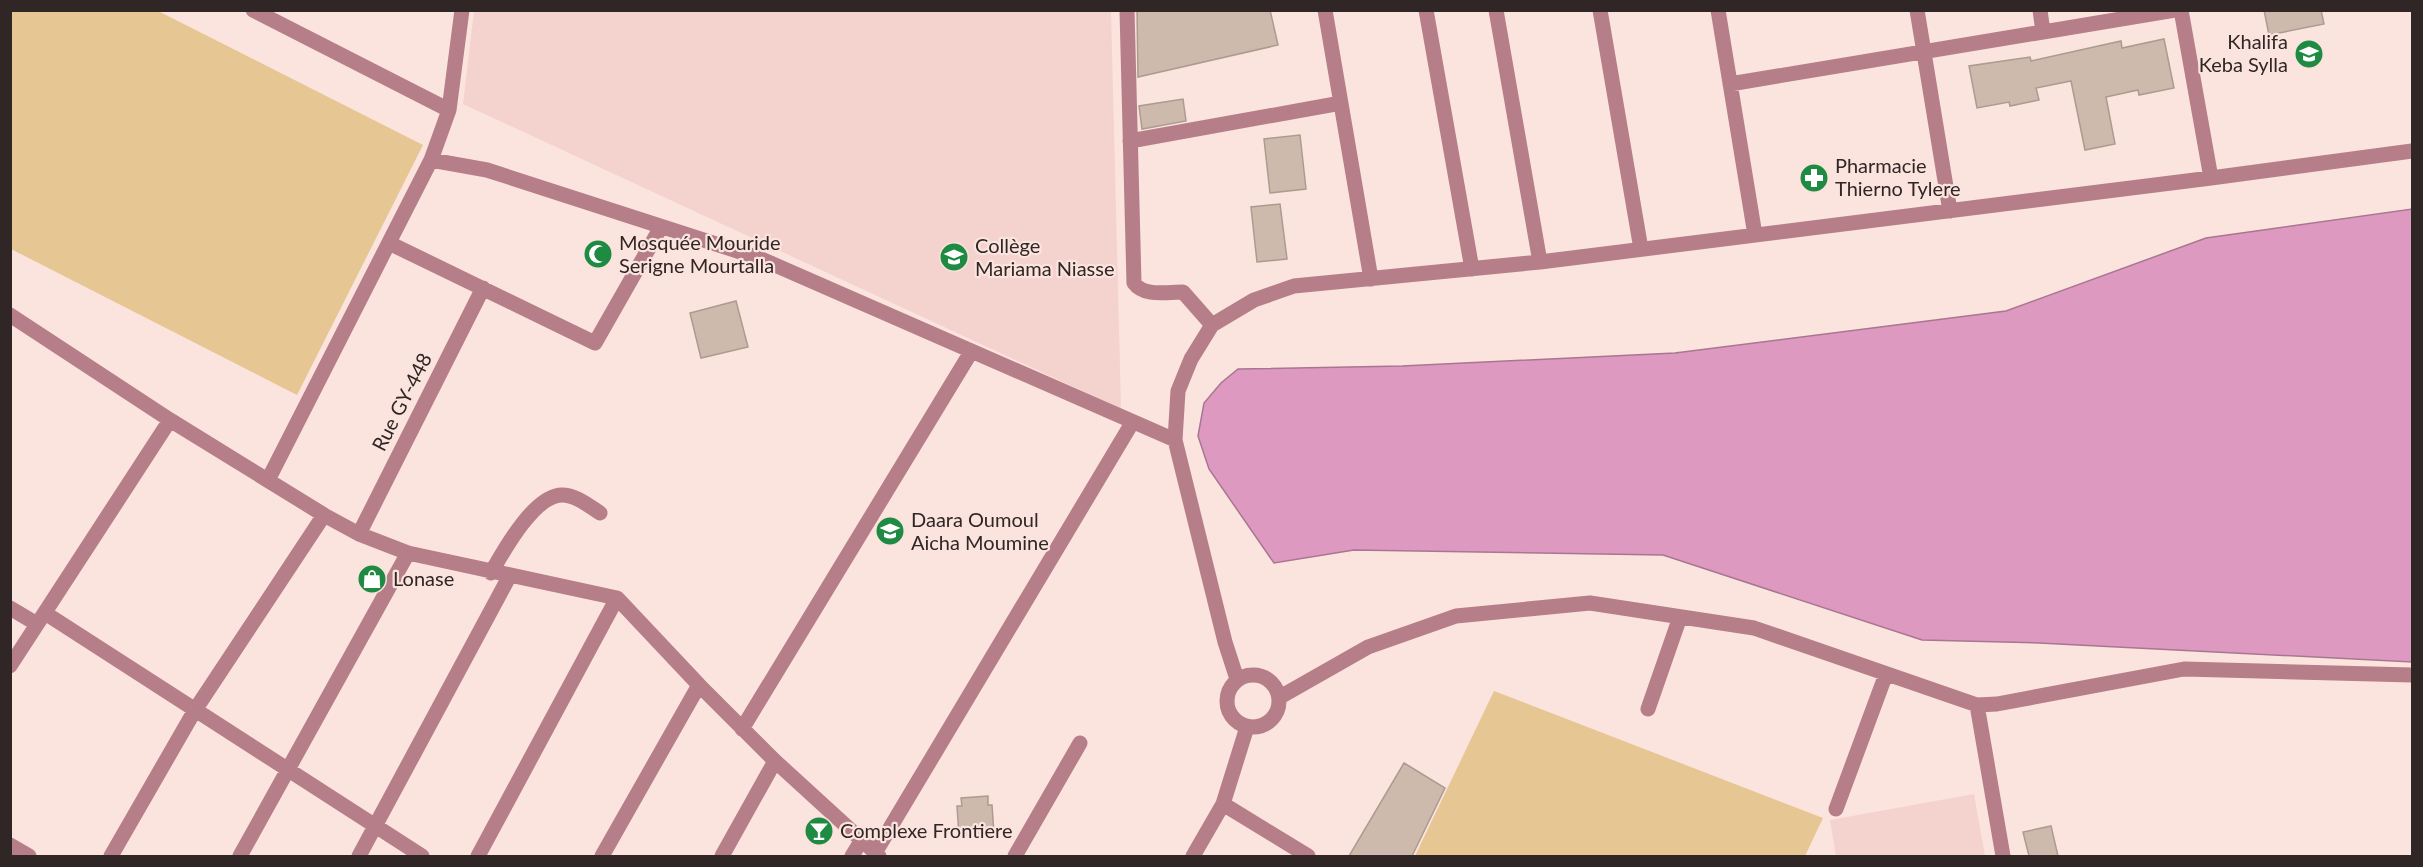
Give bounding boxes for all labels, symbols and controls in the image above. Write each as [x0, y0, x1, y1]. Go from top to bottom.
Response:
place label: Khalifa Keba Sylla [2199, 29, 2288, 76]
school or university icon: Khalifa Keba Sylla [2293, 38, 2325, 70]
place label: Pharmacie Thierno Tylere [1835, 153, 1961, 200]
pharmacy icon: Pharmacie Thierno Tylere [1798, 162, 1830, 194]
place label: Mosquée Mouride Serigne Mourtalla [619, 230, 780, 277]
place label: Collège Mariama Niasse [975, 233, 1114, 280]
mosque icon: Mosquée Mouride Serigne Mourtalla [582, 238, 614, 270]
school or university icon: Collège Mariama Niasse [938, 241, 970, 273]
street label: Rue GY-448 [366, 349, 436, 455]
place label: Daara Oumoul Aicha Moumine [911, 507, 1049, 554]
school or university icon: Daara Oumoul Aicha Moumine [874, 515, 906, 547]
shop icon: Lonase [356, 563, 388, 595]
place label: Lonase [393, 566, 454, 590]
bar icon: Complexe Frontiere [803, 815, 835, 847]
place label: Complexe Frontiere [840, 818, 1013, 842]

